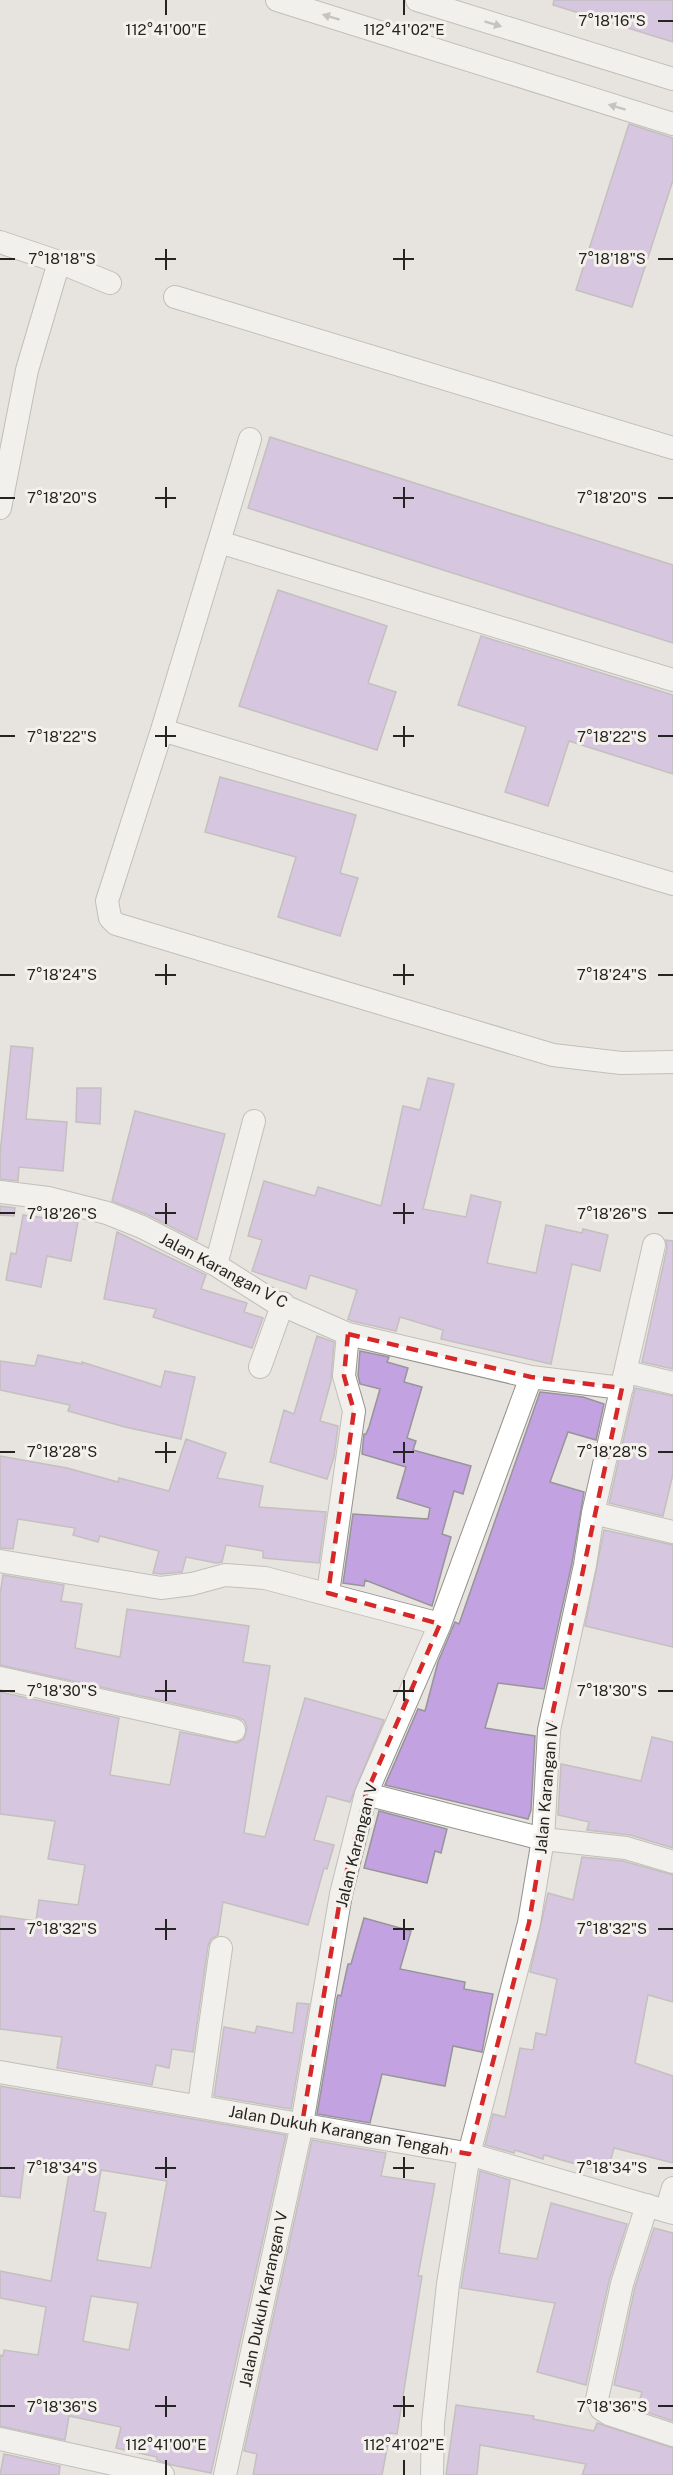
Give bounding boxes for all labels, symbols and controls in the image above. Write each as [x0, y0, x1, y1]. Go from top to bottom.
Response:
one-way arrow [322, 12, 340, 21]
text: 7°18'16"S [578, 12, 646, 29]
one-way arrow [484, 19, 502, 29]
text: 112°41'00"E [125, 21, 207, 38]
text: 112°41'02"E [363, 21, 445, 38]
one-way arrow [608, 101, 626, 111]
text: 7°18'18"S [28, 250, 96, 267]
text: 7°18'18"S [578, 250, 646, 267]
text: 7°18'20"S [27, 489, 97, 506]
text: 7°18'20"S [577, 489, 647, 506]
text: 7°18'22"S [27, 728, 97, 745]
text: 7°18'22"S [577, 728, 647, 745]
text: 7°18'24"S [27, 966, 97, 983]
text: 7°18'24"S [577, 966, 647, 983]
text: 7°18'26"S [27, 1205, 97, 1222]
text: 7°18'26"S [577, 1205, 647, 1222]
street label: Jalan Karangan V C [156, 1229, 291, 1312]
text: 7°18'28"S [27, 1443, 97, 1460]
text: 7°18'28"S [577, 1443, 647, 1460]
text: 7°18'30"S [27, 1682, 97, 1699]
text: 7°18'30"S [577, 1682, 647, 1699]
street label: Jalan Karangan IV [531, 1721, 562, 1855]
street label: Jalan Karangan V [332, 1781, 381, 1909]
text: 7°18'32"S [27, 1920, 97, 1937]
text: 7°18'32"S [577, 1920, 647, 1937]
street label: Jalan Dukuh Karangan Tengah [227, 2102, 451, 2159]
text: 7°18'34"S [27, 2159, 97, 2176]
text: 7°18'34"S [577, 2159, 647, 2176]
street label: Jalan Dukuh Karangan V [236, 2209, 291, 2389]
text: 7°18'36"S [27, 2398, 97, 2415]
text: 7°18'36"S [577, 2398, 647, 2415]
text: 112°41'00"E [125, 2436, 207, 2453]
text: 112°41'02"E [363, 2436, 445, 2453]

